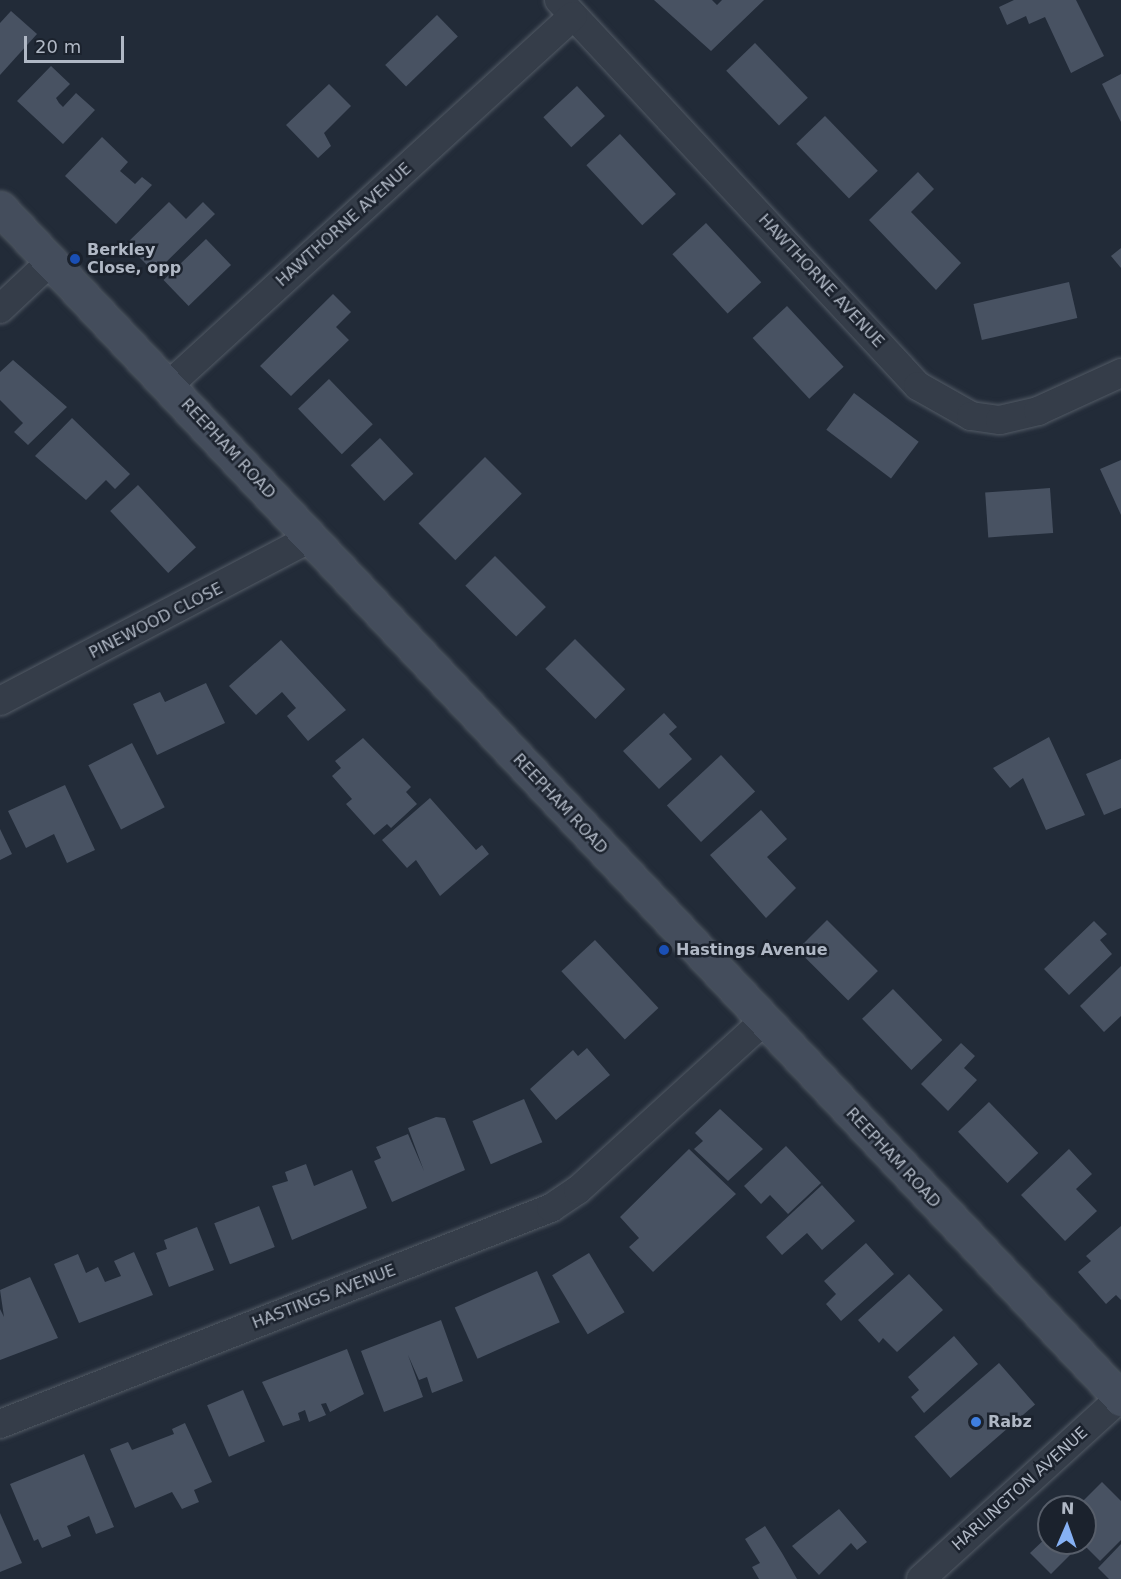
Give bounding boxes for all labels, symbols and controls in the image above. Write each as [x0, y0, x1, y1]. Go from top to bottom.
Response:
scale bar [27, 24, 128, 62]
text: 20 m [35, 36, 81, 57]
street label: HAWTHORNE AVENUE [272, 159, 416, 291]
street label: HAWTHORNE AVENUE [754, 210, 888, 352]
place label: Berkley Close, opp [87, 240, 181, 278]
marker: Berkley Close, opp [68, 252, 82, 266]
street label: REEPHAM ROAD [177, 395, 279, 503]
street label: PINEWOOD CLOSE [86, 579, 226, 663]
street label: REEPHAM ROAD [509, 750, 611, 858]
place label: Hastings Avenue [676, 940, 828, 960]
marker: Hastings Avenue [657, 943, 671, 957]
street label: REEPHAM ROAD [842, 1104, 944, 1212]
street label: HASTINGS AVENUE [250, 1261, 398, 1333]
place label: Rabz [988, 1412, 1032, 1432]
marker: Rabz [969, 1415, 983, 1429]
street label: HARLINGTON AVENUE [948, 1423, 1092, 1555]
north arrow [1037, 1495, 1097, 1555]

